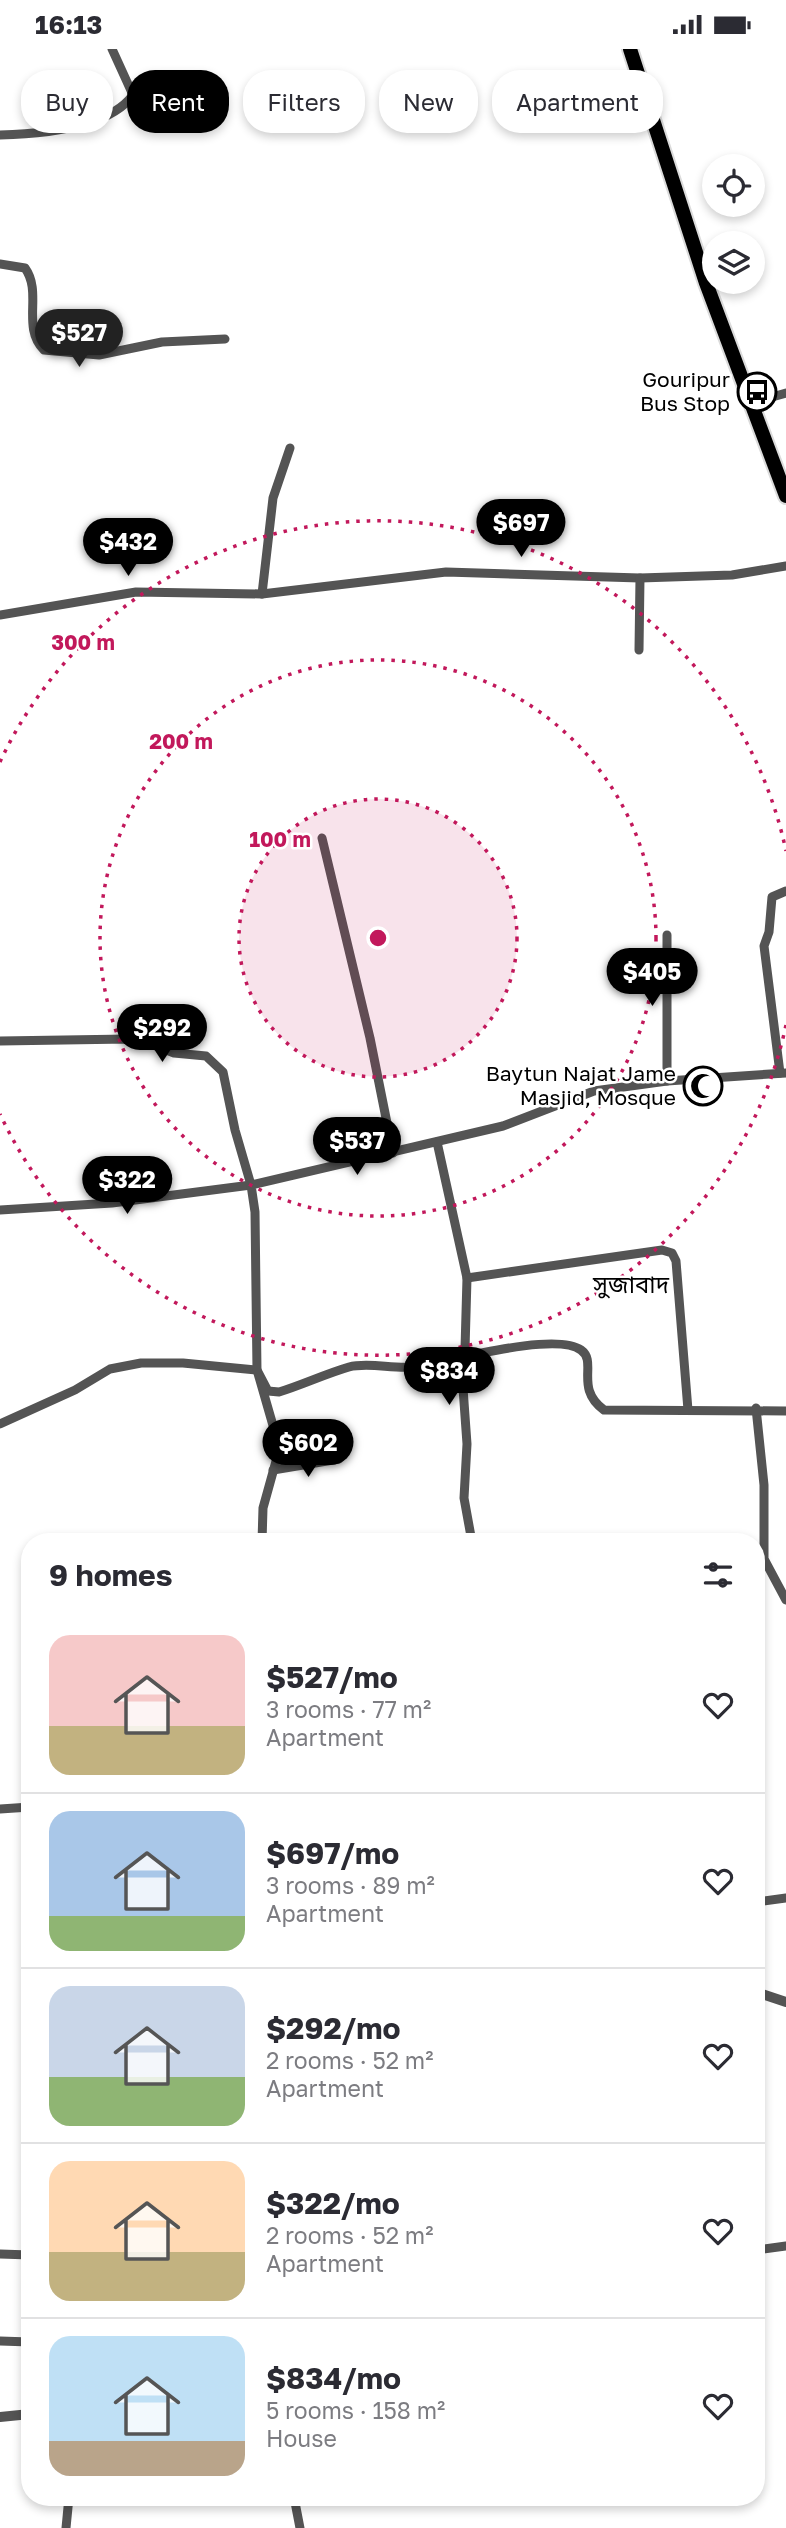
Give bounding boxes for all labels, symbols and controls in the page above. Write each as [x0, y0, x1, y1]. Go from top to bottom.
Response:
text: 16:13 [35, 9, 102, 40]
chip: Buy [21, 70, 113, 133]
chip: Rent [127, 70, 229, 133]
chip: Filters [243, 70, 365, 133]
chip: New [379, 70, 478, 133]
chip: Apartment [492, 70, 663, 133]
map controls [702, 154, 765, 294]
button: locate [702, 154, 765, 217]
button: layers [702, 231, 765, 294]
pin: $527 [38, 309, 120, 369]
text: $527 [51, 318, 107, 346]
place label: Gouripur Bus Stop [640, 366, 730, 416]
bus stop icon: Gouripur Bus Stop [736, 371, 778, 413]
pin: $697 [480, 499, 562, 559]
text: $697 [492, 508, 550, 536]
pin: $432 [87, 519, 169, 578]
text: $432 [99, 527, 157, 555]
text: 300 m [51, 629, 115, 655]
text: 200 m [149, 728, 213, 754]
text: 100 m [249, 826, 311, 852]
centre of rings [366, 926, 390, 950]
pin: $405 [611, 949, 693, 1008]
text: $405 [623, 957, 681, 985]
pin: $292 [121, 1005, 203, 1064]
text: $292 [133, 1013, 191, 1041]
place label: Baytun Najat Jame Masjid, Mosque [486, 1060, 676, 1110]
mosque icon: Baytun Najat Jame Masjid, Mosque [682, 1065, 724, 1107]
pin: $537 [316, 1117, 398, 1177]
text: $537 [329, 1126, 385, 1154]
pin: $322 [86, 1157, 168, 1216]
text: $322 [98, 1165, 156, 1193]
district label: সুজাবাদ [592, 1269, 670, 1299]
pin: $834 [408, 1347, 490, 1407]
text: $834 [420, 1356, 478, 1384]
pin: $602 [267, 1419, 349, 1479]
text: $602 [279, 1428, 338, 1456]
icon: filters [699, 1556, 737, 1594]
text: 9 homes [49, 1557, 172, 1593]
text: $527/mo [266, 1659, 398, 1695]
icon: home [105, 1663, 189, 1747]
icon: heart [699, 1686, 737, 1724]
text: 3 rooms · 77 m² [266, 1695, 431, 1723]
text: Apartment [266, 1723, 384, 1751]
text: $697/mo [266, 1835, 399, 1871]
icon: home [105, 1839, 189, 1923]
icon: heart [699, 1862, 737, 1900]
text: 3 rooms · 89 m² [266, 1871, 435, 1899]
text: Apartment [266, 1899, 384, 1927]
text: $292/mo [266, 2010, 400, 2046]
icon: home [105, 2014, 189, 2098]
icon: heart [699, 2037, 737, 2075]
text: 2 rooms · 52 m² [266, 2046, 433, 2074]
text: Apartment [266, 2074, 384, 2102]
text: $322/mo [266, 2185, 400, 2221]
icon: home [105, 2189, 189, 2273]
icon: heart [699, 2212, 737, 2250]
text: 2 rooms · 52 m² [266, 2221, 433, 2249]
text: Apartment [266, 2249, 384, 2277]
text: $834/mo [266, 2360, 401, 2396]
icon: home [105, 2364, 189, 2448]
icon: heart [699, 2387, 737, 2425]
text: 5 rooms · 158 m² [266, 2396, 445, 2424]
text: House [266, 2424, 337, 2452]

